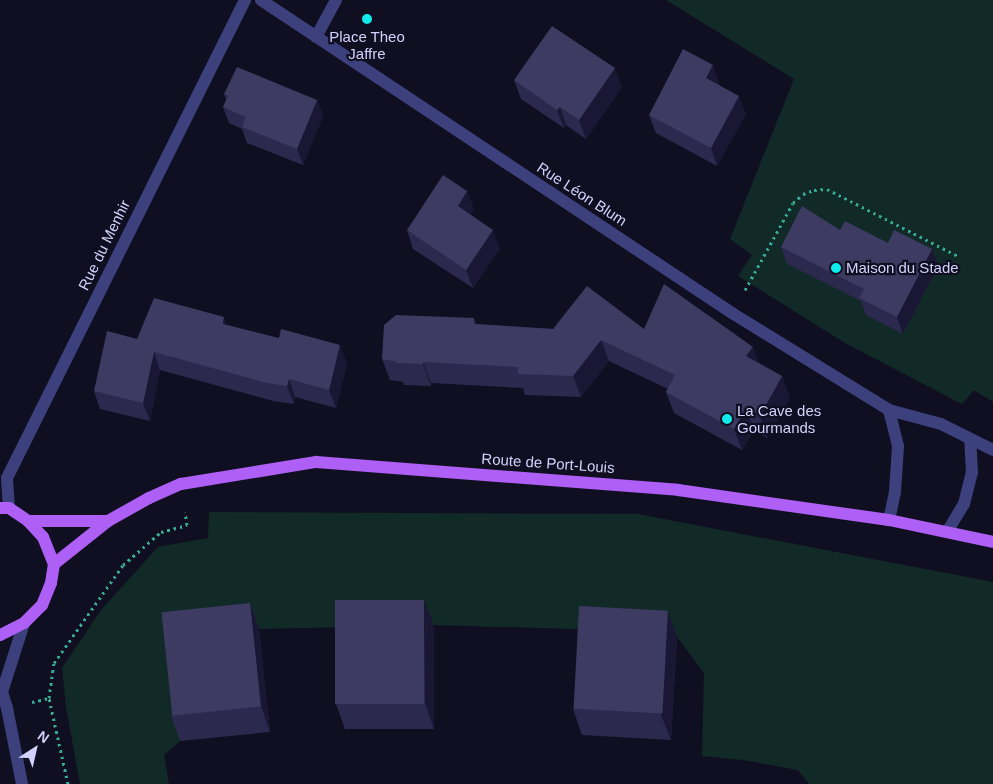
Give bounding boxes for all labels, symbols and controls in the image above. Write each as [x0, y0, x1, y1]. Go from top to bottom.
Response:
marker: Place Theo Jaffre [361, 13, 373, 25]
place label: Place Theo Jaffre [329, 27, 405, 62]
street label: Rue Léon Blum [534, 158, 630, 230]
street label: Rue du Menhir [74, 197, 134, 293]
place label: Maison du Stade [846, 259, 959, 277]
marker: Maison du Stade [830, 262, 842, 274]
place label: La Cave des Gourmands [737, 401, 821, 436]
marker: La Cave des Gourmands [721, 413, 733, 425]
street label: Route de Port-Louis [481, 449, 615, 477]
north arrow [10, 724, 60, 774]
text: N [35, 727, 52, 746]

